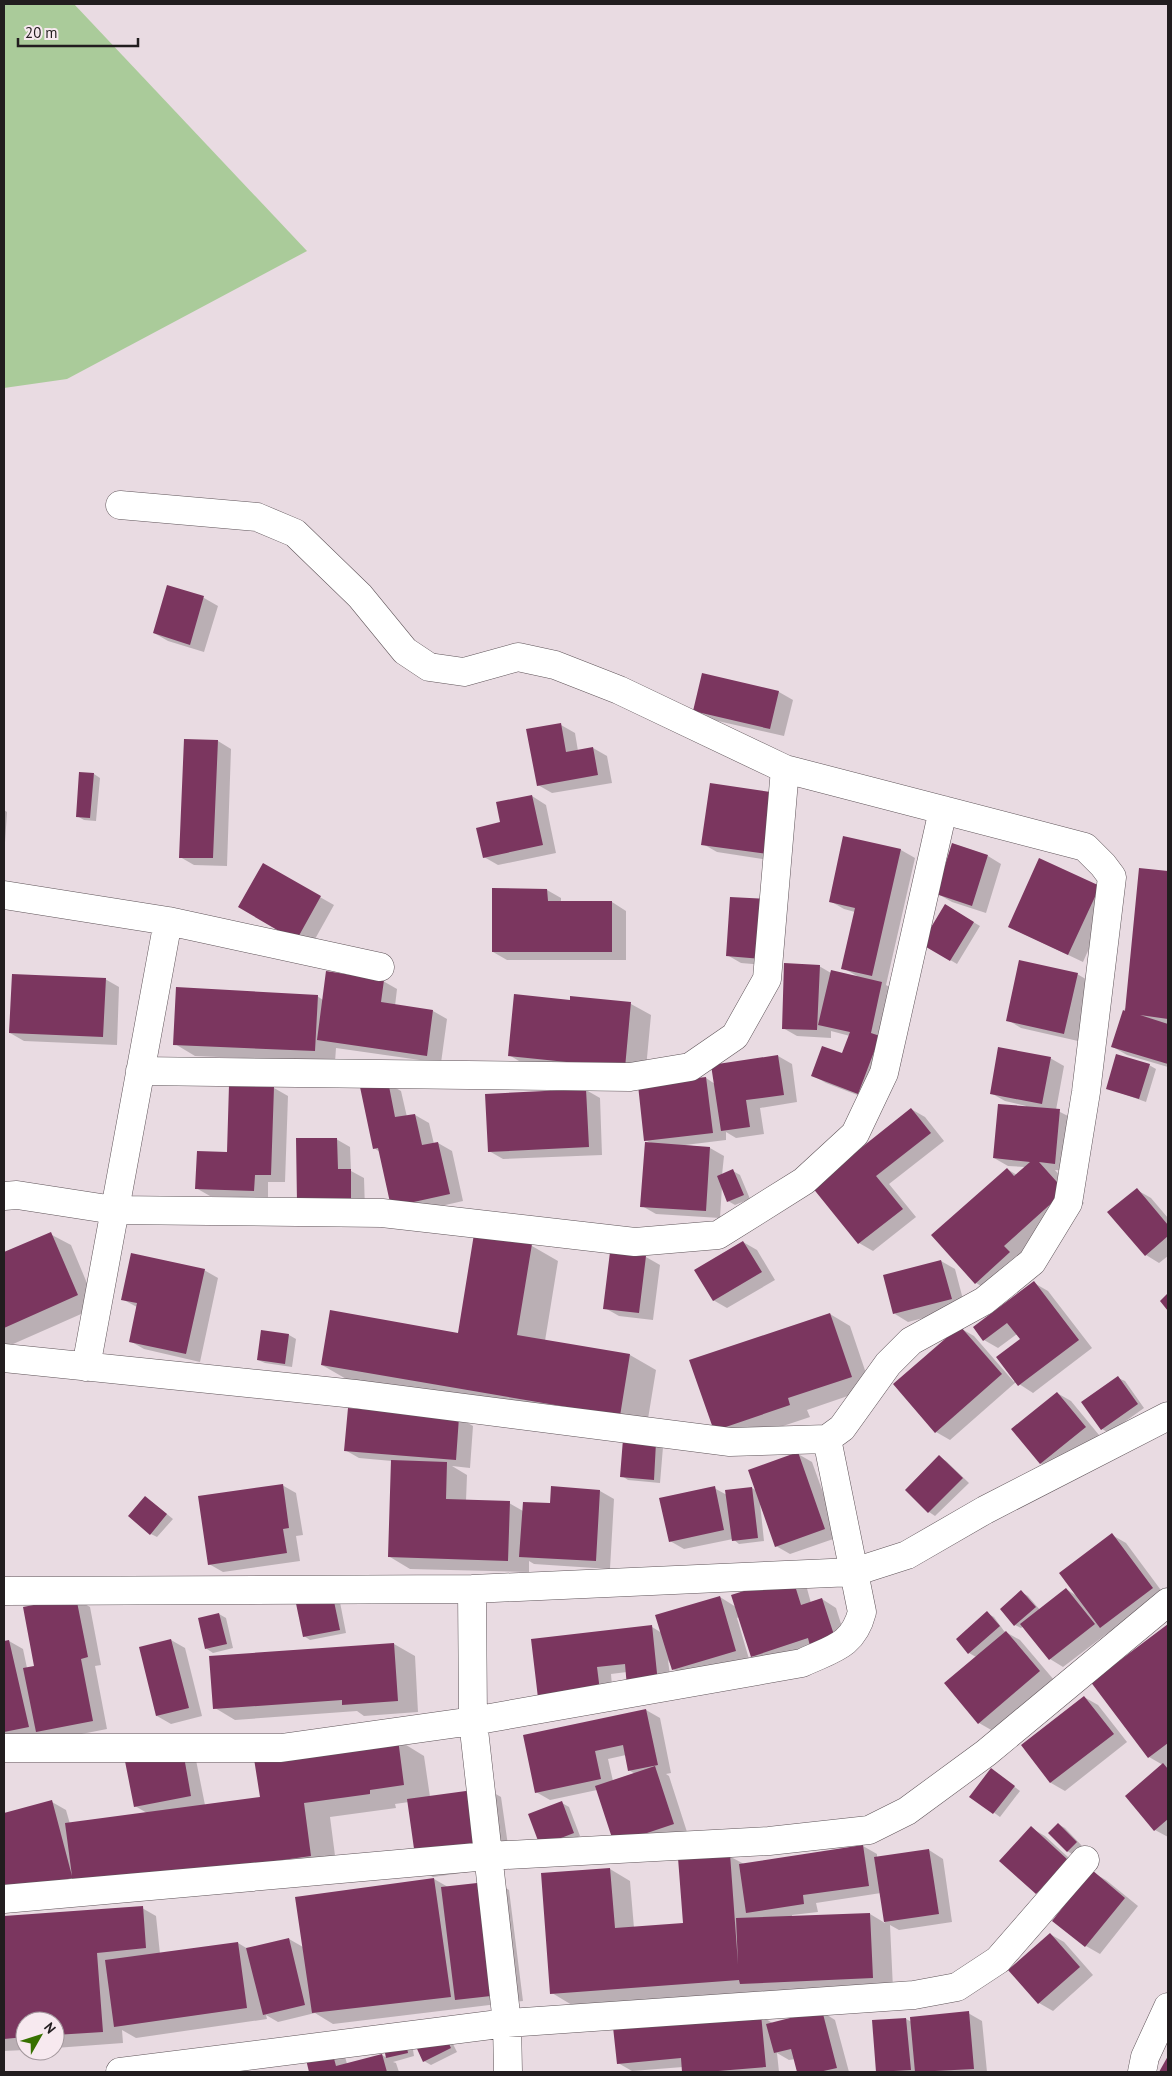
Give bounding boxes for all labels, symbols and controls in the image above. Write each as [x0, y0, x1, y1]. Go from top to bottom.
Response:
scale bar [18, 15, 138, 47]
text: 20 m [25, 23, 58, 42]
north arrow [15, 2011, 65, 2061]
text: N [40, 2019, 60, 2037]

